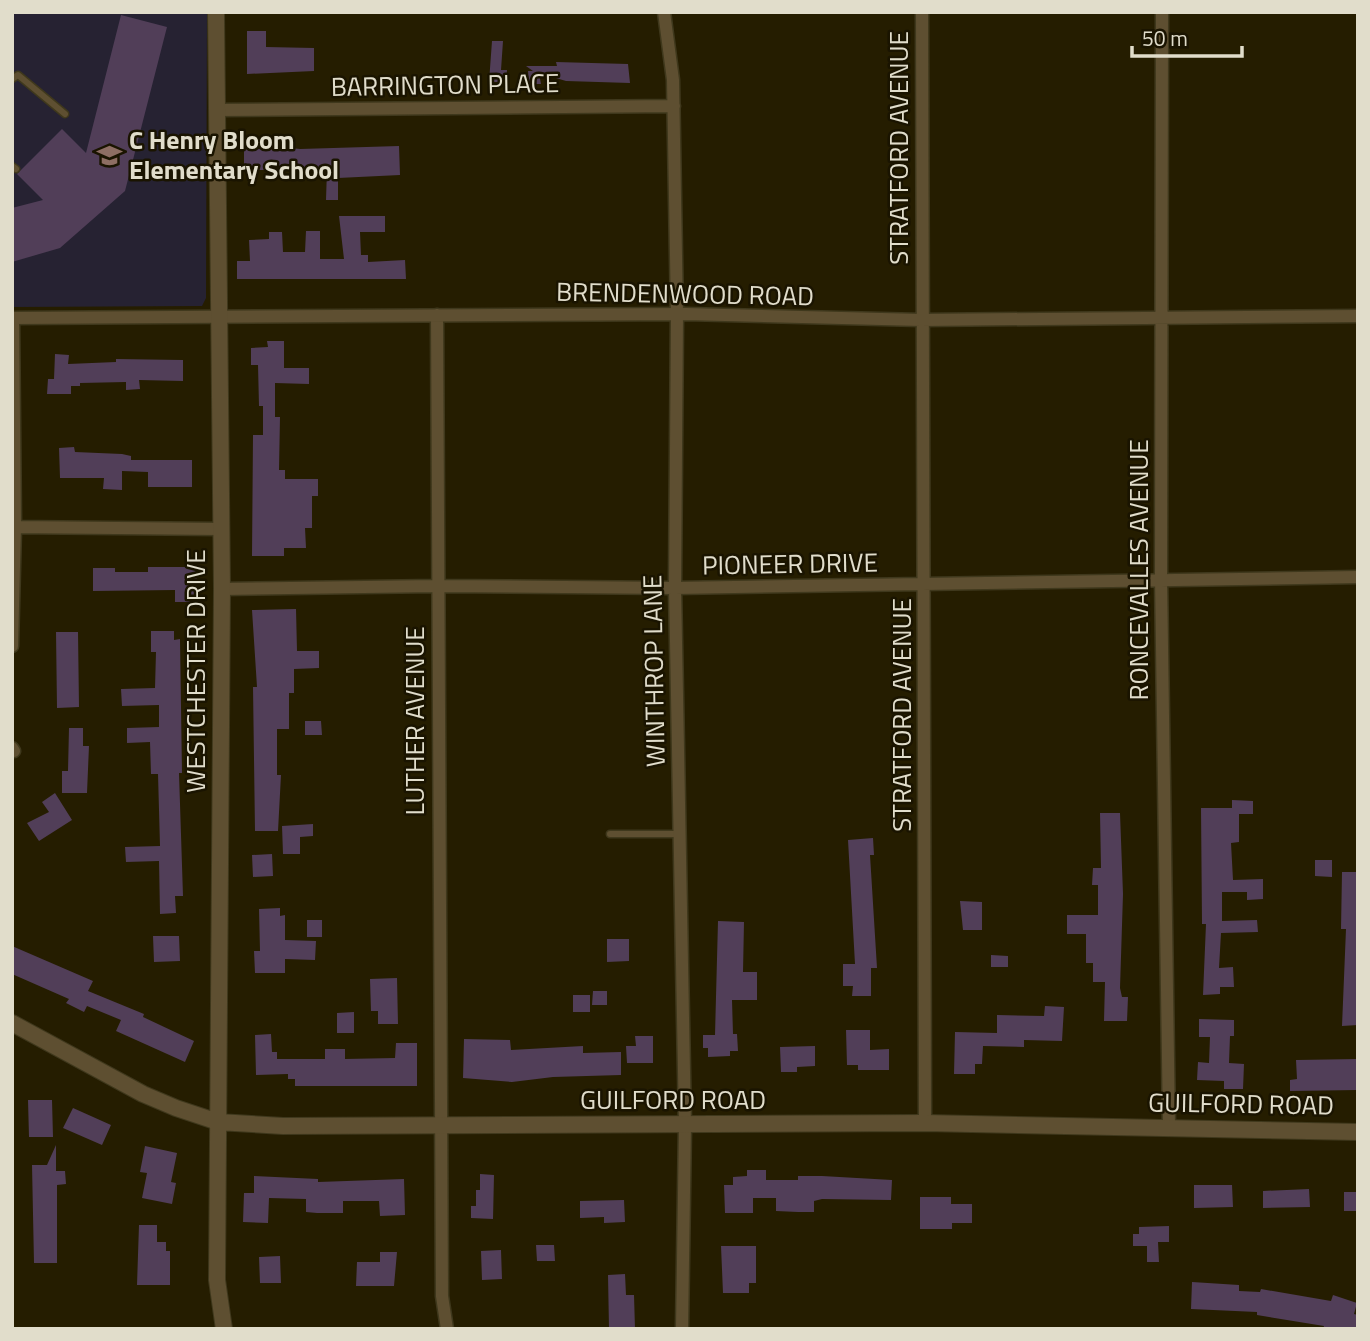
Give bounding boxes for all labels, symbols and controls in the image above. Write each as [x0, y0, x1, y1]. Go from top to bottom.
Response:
scale bar [1132, 14, 1242, 58]
text: 50 m [1142, 22, 1188, 54]
street label: STRATFORD AVENUE [879, 31, 918, 265]
street label: BARRINGTON PLACE [330, 63, 560, 106]
place label: C Henry Bloom Elementary School [129, 120, 339, 189]
school or university icon: C Henry Bloom Elementary School [95, 141, 123, 169]
street label: BRENDENWOOD ROAD [556, 272, 814, 315]
street label: RONCEVALLES AVENUE [1119, 439, 1158, 701]
street label: PIONEER DRIVE [702, 542, 878, 585]
street label: WESTCHESTER DRIVE [176, 549, 215, 793]
street label: WINTHROP LANE [632, 574, 675, 768]
street label: STRATFORD AVENUE [882, 598, 921, 832]
street label: LUTHER AVENUE [395, 626, 434, 816]
street label: GUILFORD ROAD [580, 1080, 766, 1119]
street label: GUILFORD ROAD [1148, 1082, 1334, 1125]

